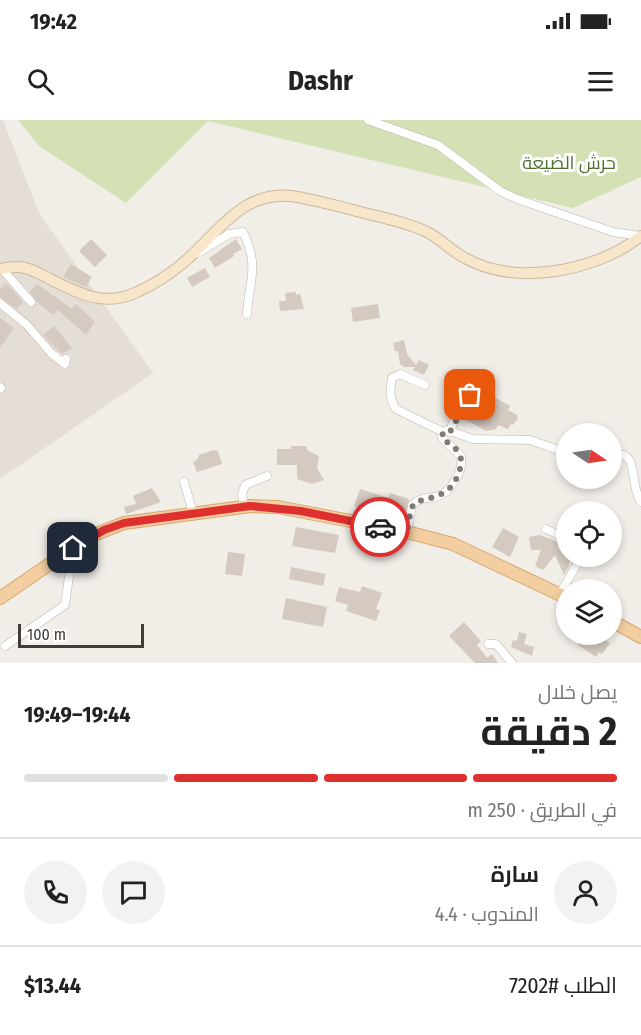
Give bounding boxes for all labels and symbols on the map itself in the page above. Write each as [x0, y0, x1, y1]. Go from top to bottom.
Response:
park label: حرش الضيعة [522, 152, 616, 174]
pin [444, 369, 495, 420]
north arrow [556, 423, 622, 489]
courier [350, 497, 410, 557]
pin [47, 522, 98, 573]
scale bar [18, 621, 144, 648]

